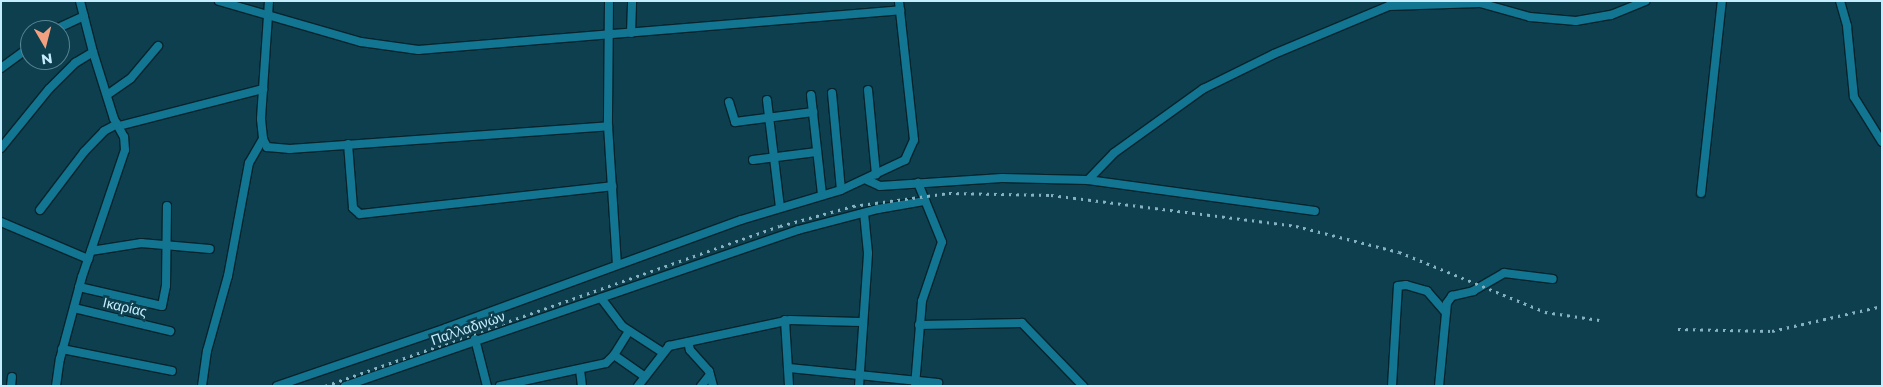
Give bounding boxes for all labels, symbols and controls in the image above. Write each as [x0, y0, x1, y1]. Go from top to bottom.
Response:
north arrow [20, 20, 70, 70]
text: N [40, 49, 54, 69]
street label: Ικαρίας [101, 294, 149, 320]
street label: Παλλαδινών [429, 307, 507, 349]

